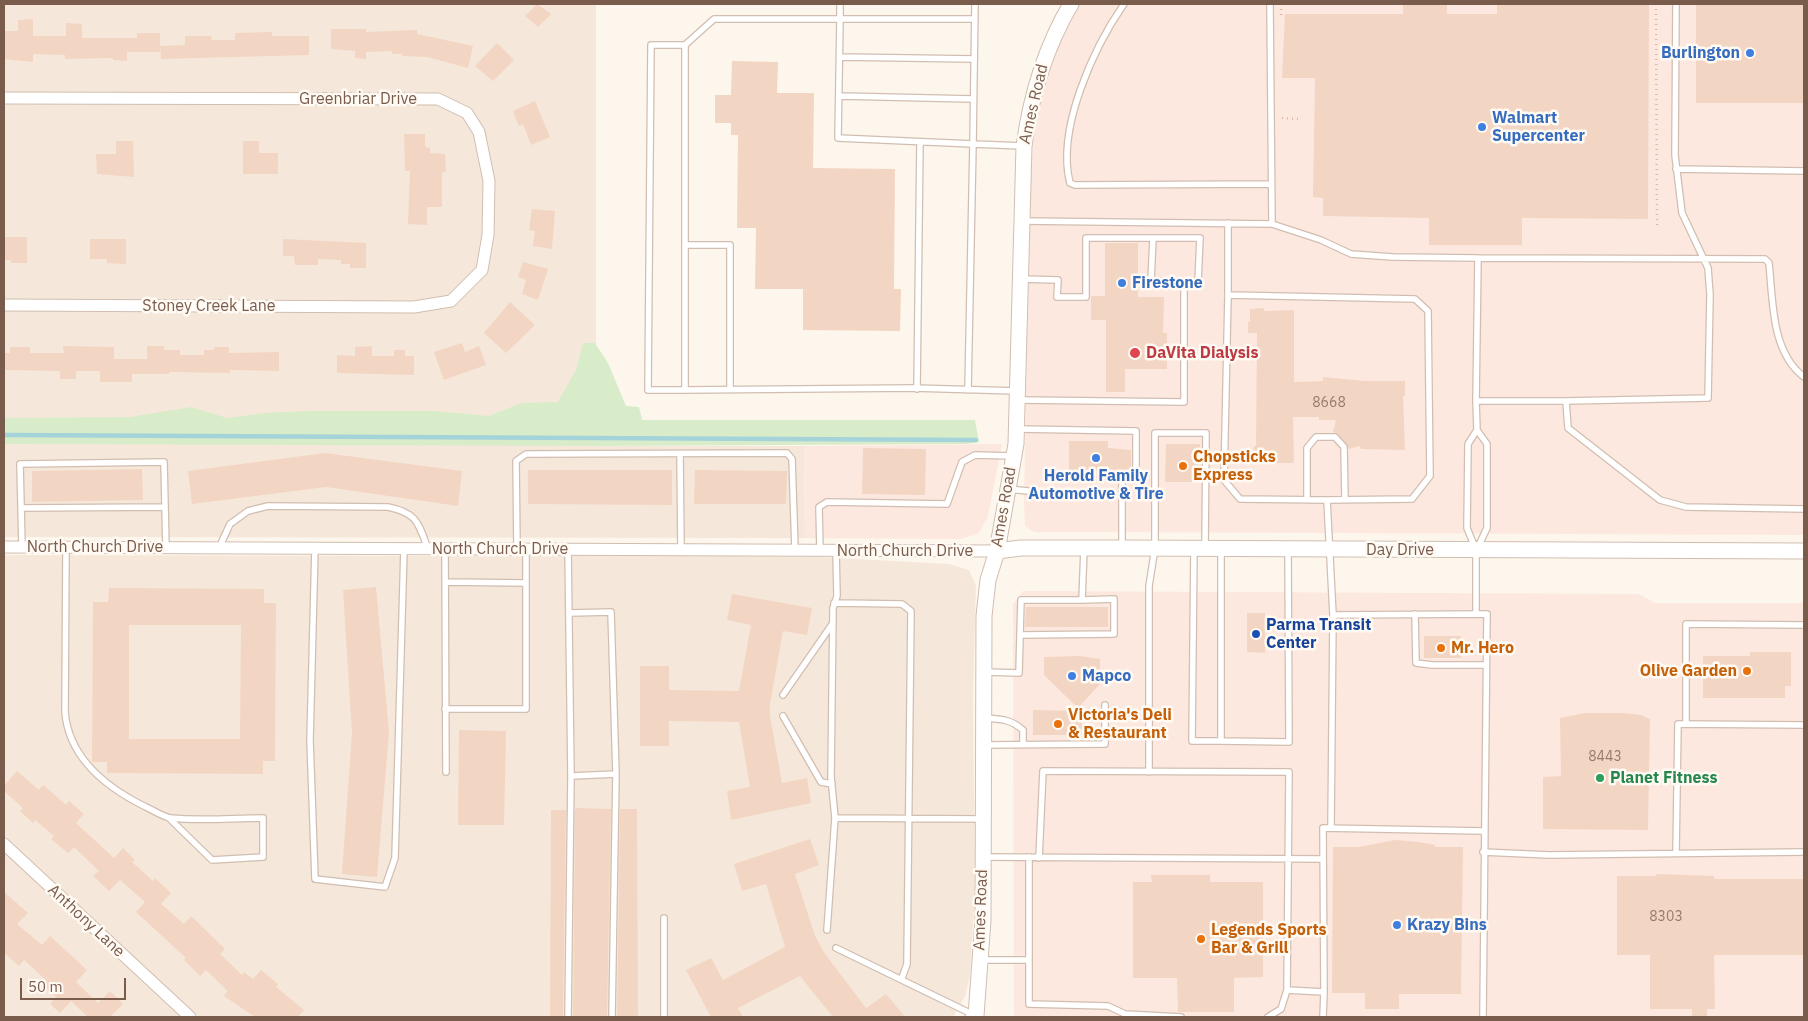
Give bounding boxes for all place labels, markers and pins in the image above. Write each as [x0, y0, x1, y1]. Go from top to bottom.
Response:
place label: Burlington [1661, 43, 1740, 63]
marker: Burlington [1744, 47, 1756, 59]
place label: Walmart Supercenter [1492, 108, 1585, 146]
marker: Walmart Supercenter [1476, 121, 1488, 133]
place label: Firestone [1132, 273, 1203, 293]
marker: Firestone [1116, 277, 1128, 289]
place label: DaVita Dialysis [1146, 343, 1258, 363]
marker: DaVita Dialysis [1128, 346, 1142, 360]
place label: Chopsticks Express [1193, 447, 1276, 485]
marker: Herold Family Automotive & Tire [1090, 452, 1102, 464]
marker: Chopsticks Express [1177, 460, 1189, 472]
place label: Herold Family Automotive & Tire [1028, 466, 1164, 504]
place label: Parma Transit Center [1266, 615, 1371, 653]
marker: Parma Transit Center [1250, 628, 1262, 640]
place label: Mr. Hero [1451, 638, 1514, 658]
marker: Mr. Hero [1435, 642, 1447, 654]
place label: Olive Garden [1640, 661, 1737, 681]
marker: Olive Garden [1741, 665, 1753, 677]
place label: Mapco [1082, 666, 1131, 686]
marker: Mapco [1066, 670, 1078, 682]
place label: Victoria's Deli & Restaurant [1068, 705, 1172, 743]
marker: Victoria's Deli & Restaurant [1052, 718, 1064, 730]
place label: Planet Fitness [1610, 768, 1717, 788]
marker: Planet Fitness [1594, 772, 1606, 784]
place label: Krazy Bins [1407, 915, 1487, 935]
marker: Krazy Bins [1391, 919, 1403, 931]
place label: Legends Sports Bar & Grill [1211, 920, 1327, 958]
marker: Legends Sports Bar & Grill [1195, 933, 1207, 945]

